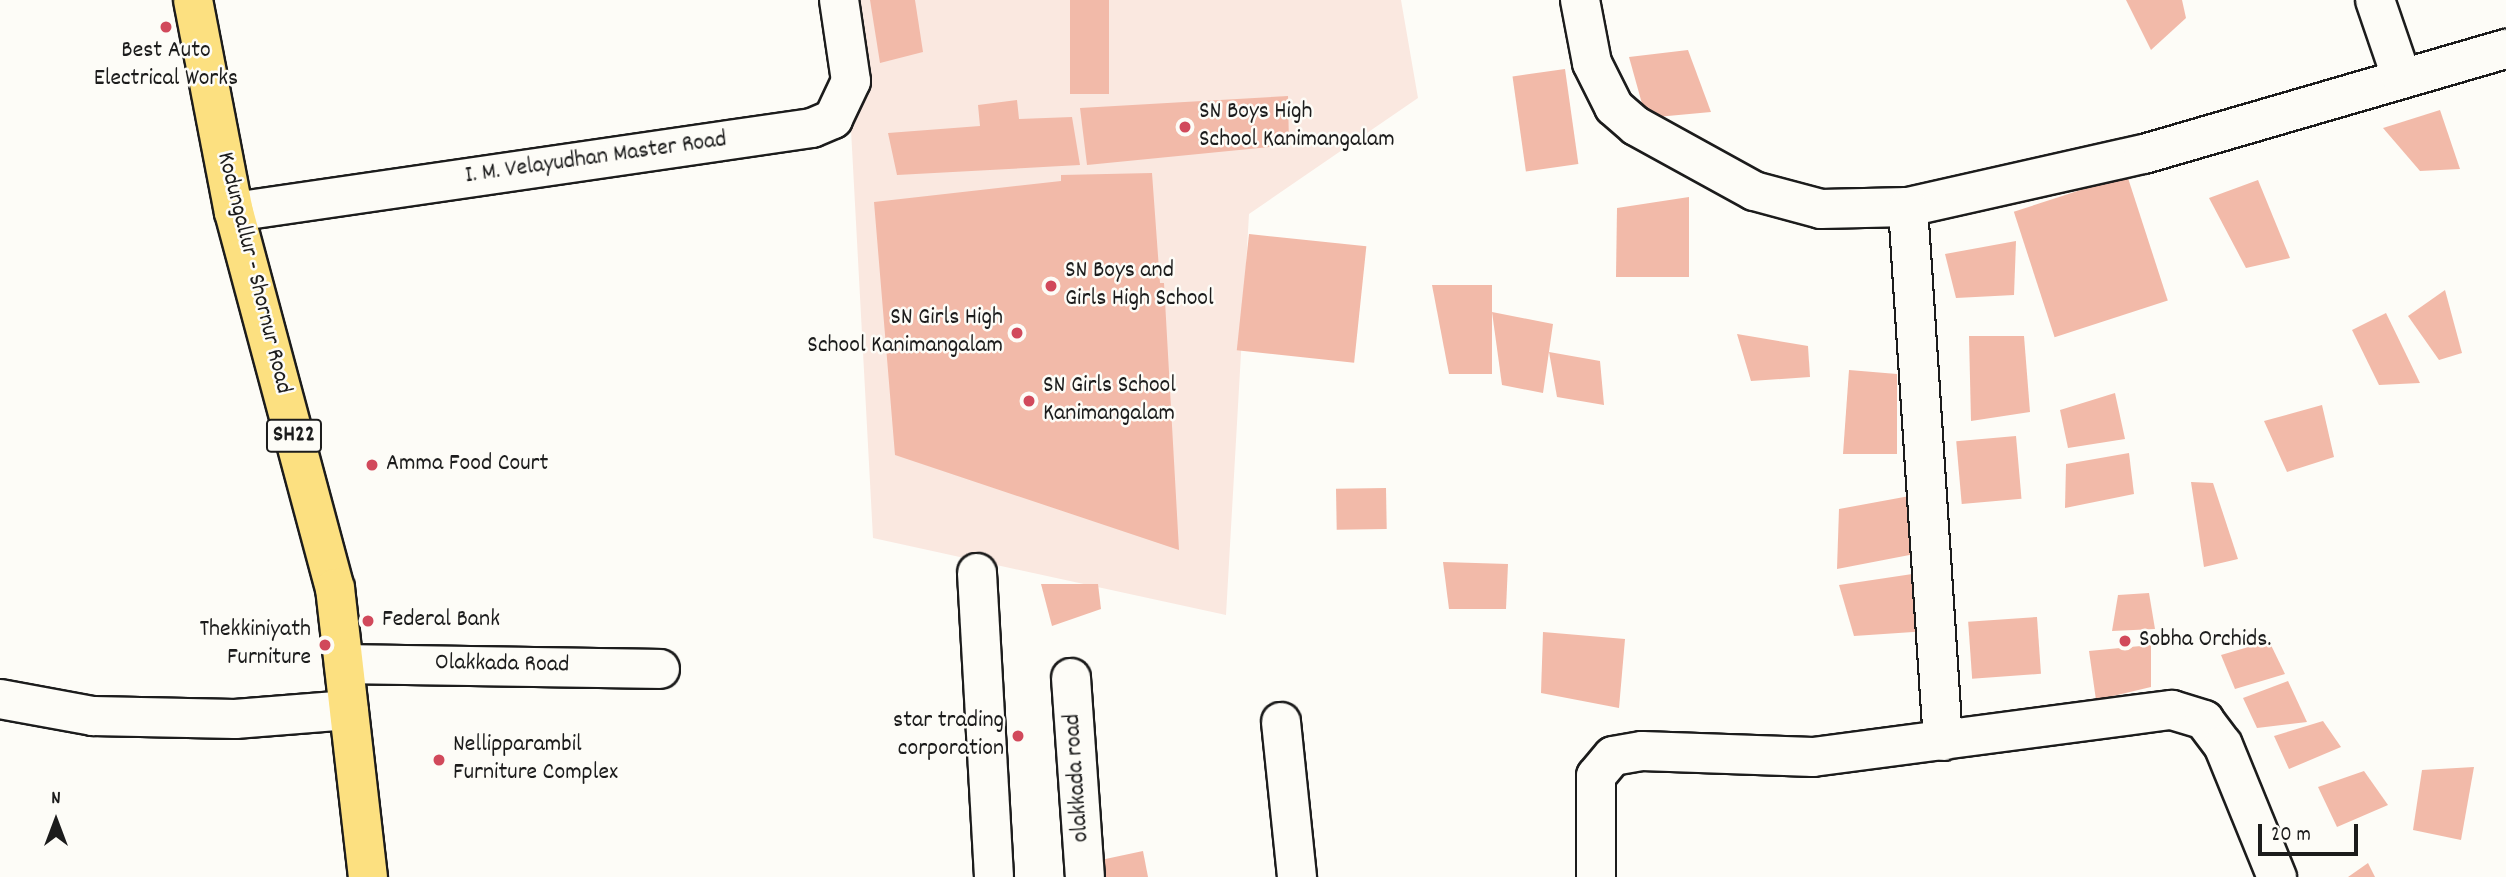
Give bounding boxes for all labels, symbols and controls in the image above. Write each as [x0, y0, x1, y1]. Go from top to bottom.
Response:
marker: Best Auto Electrical Works [158, 19, 174, 35]
place label: Best Auto Electrical Works [94, 38, 238, 94]
place label: SN Boys High School Kanimangalam [1199, 99, 1395, 155]
marker: SN Boys High School Kanimangalam [1177, 119, 1193, 135]
street label: I. M. Velayudhan Master Road [463, 126, 729, 192]
street label: Kodungallur - Shornur Road [209, 149, 297, 397]
place label: SN Boys and Girls High School [1065, 258, 1214, 314]
marker: SN Boys and Girls High School [1043, 278, 1059, 294]
place label: SN Girls High School Kanimangalam [807, 305, 1003, 361]
marker: SN Girls High School Kanimangalam [1009, 325, 1025, 341]
place label: SN Girls School Kanimangalam [1043, 373, 1176, 429]
marker: SN Girls School Kanimangalam [1021, 393, 1037, 409]
road number: SH22 [264, 416, 324, 456]
place label: Amma Food Court [386, 451, 548, 479]
marker: Amma Food Court [364, 457, 380, 473]
place label: Federal Bank [382, 607, 500, 635]
marker: Federal Bank [360, 613, 376, 629]
place label: Thekkiniyath Furniture [199, 617, 311, 673]
place label: Sobha Orchids. [2139, 627, 2271, 655]
marker: Sobha Orchids. [2117, 633, 2133, 649]
marker: Thekkiniyath Furniture [317, 637, 333, 653]
street label: Olakkada Road [434, 649, 570, 681]
place label: star trading corporation [893, 708, 1004, 764]
street label: olakkada road [1059, 713, 1097, 843]
marker: star trading corporation [1010, 728, 1026, 744]
place label: Nellipparambil Furniture Complex [453, 732, 618, 788]
marker: Nellipparambil Furniture Complex [431, 752, 447, 768]
north arrow [21, 786, 91, 856]
text: N [51, 786, 61, 813]
scale bar [2261, 810, 2361, 854]
text: 20 m [2271, 821, 2311, 851]

